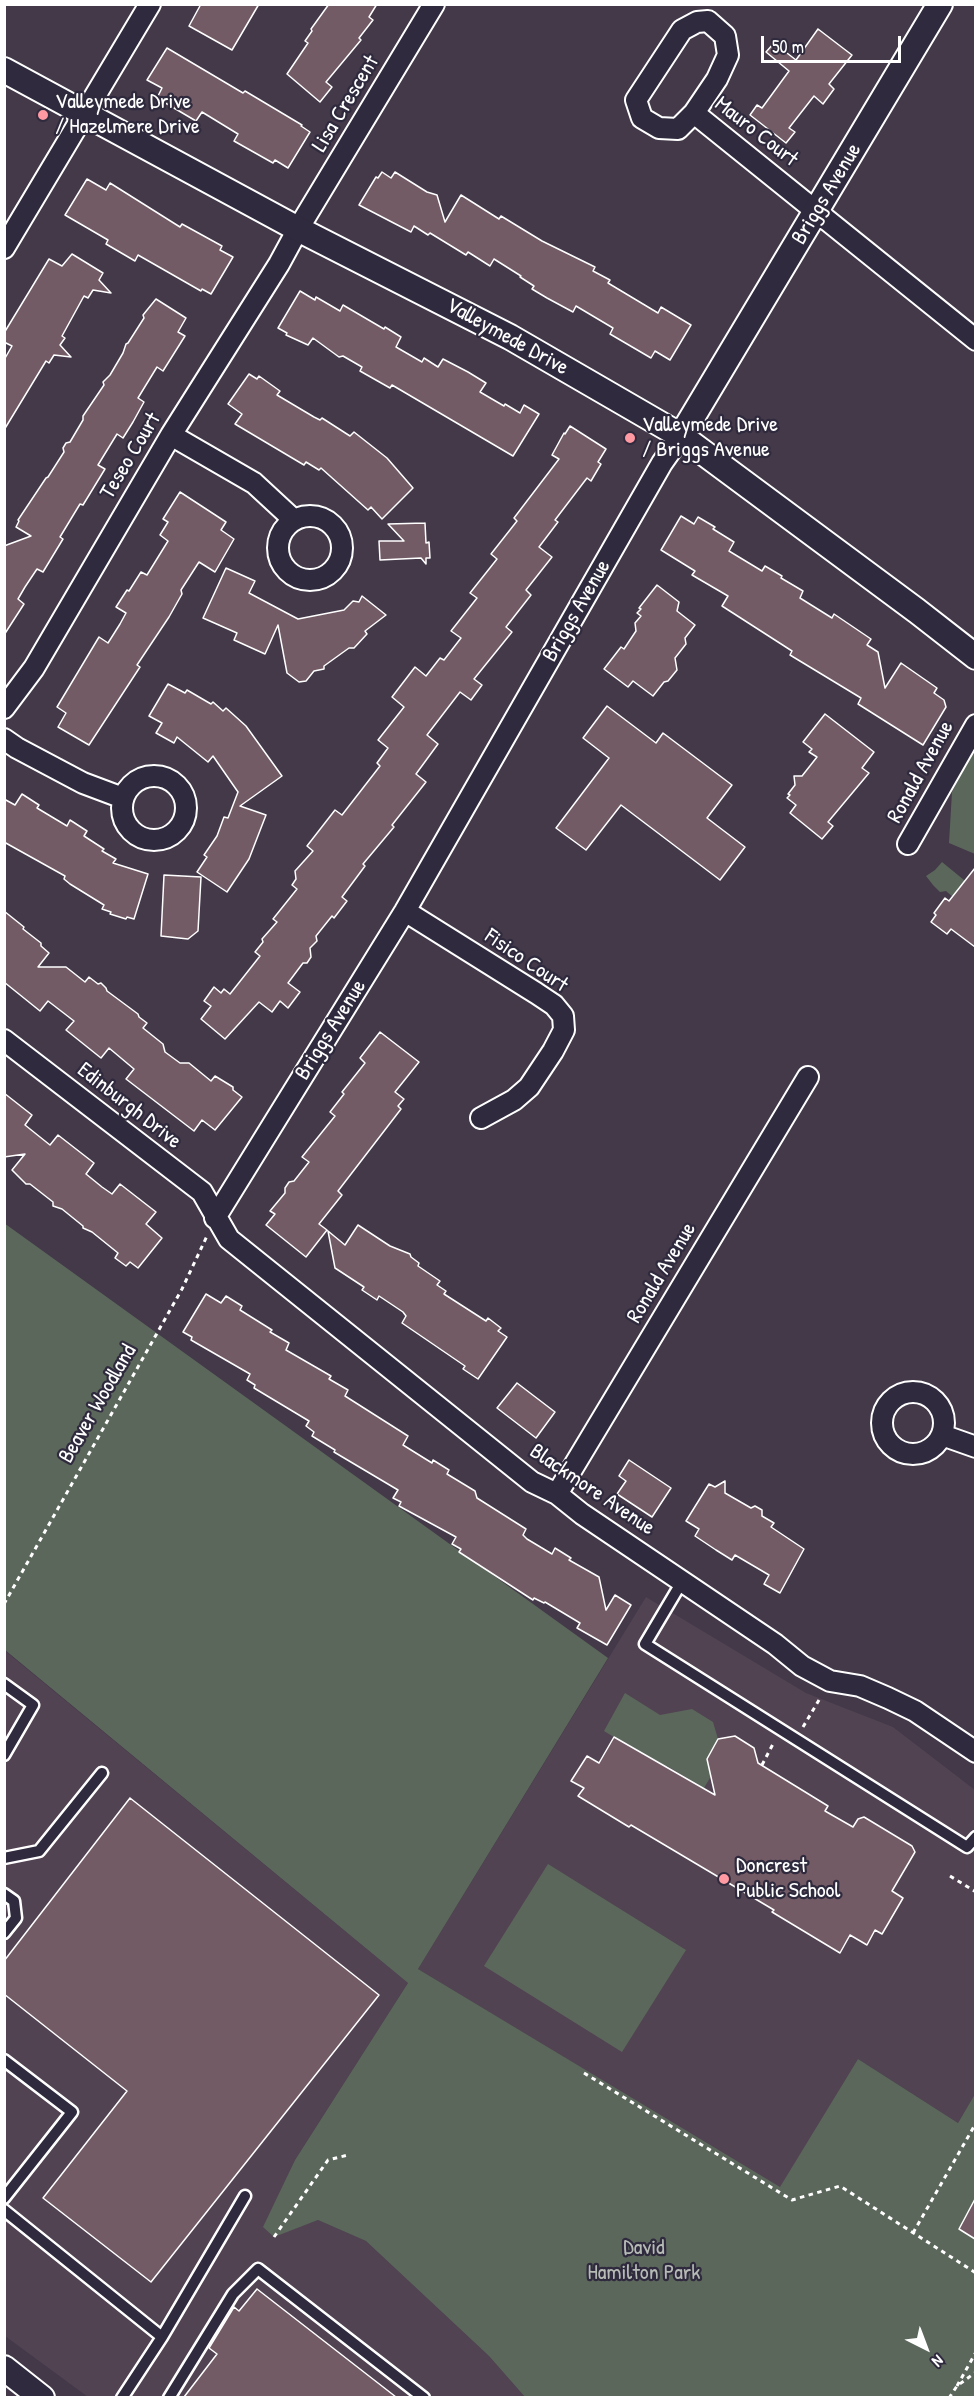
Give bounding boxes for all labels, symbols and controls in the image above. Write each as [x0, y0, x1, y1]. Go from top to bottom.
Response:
scale bar [764, 24, 904, 62]
text: 50 m [772, 34, 804, 59]
street label: Lisa Crescent [307, 51, 385, 157]
place label: Valleymede Drive / Hazelmere Drive [55, 89, 200, 140]
street label: Mauro Court [709, 91, 803, 173]
marker: Valleymede Drive / Hazelmere Drive [36, 108, 50, 122]
street label: Briggs Avenue [786, 139, 868, 249]
street label: Valleymede Drive [441, 292, 573, 382]
street label: Teseo Court [95, 408, 167, 504]
place label: Valleymede Drive / Briggs Avenue [642, 412, 778, 464]
marker: Valleymede Drive / Briggs Avenue [623, 431, 637, 445]
street label: Briggs Avenue [537, 555, 617, 667]
street label: Ronald Avenue [882, 716, 960, 828]
street label: Fisico Court [479, 924, 573, 998]
street label: Briggs Avenue [290, 975, 372, 1085]
street label: Edinburgh Drive [72, 1057, 186, 1155]
street label: Ronald Avenue [622, 1218, 702, 1328]
street label: Beaver Woodland [53, 1340, 143, 1468]
street label: Blackmore Avenue [524, 1438, 660, 1542]
place label: Doncrest Public School [736, 1853, 840, 1904]
marker: Doncrest Public School [717, 1872, 731, 1886]
park label: David Hamilton Park [588, 2235, 700, 2286]
north arrow [896, 2318, 956, 2378]
text: N [928, 2350, 949, 2372]

